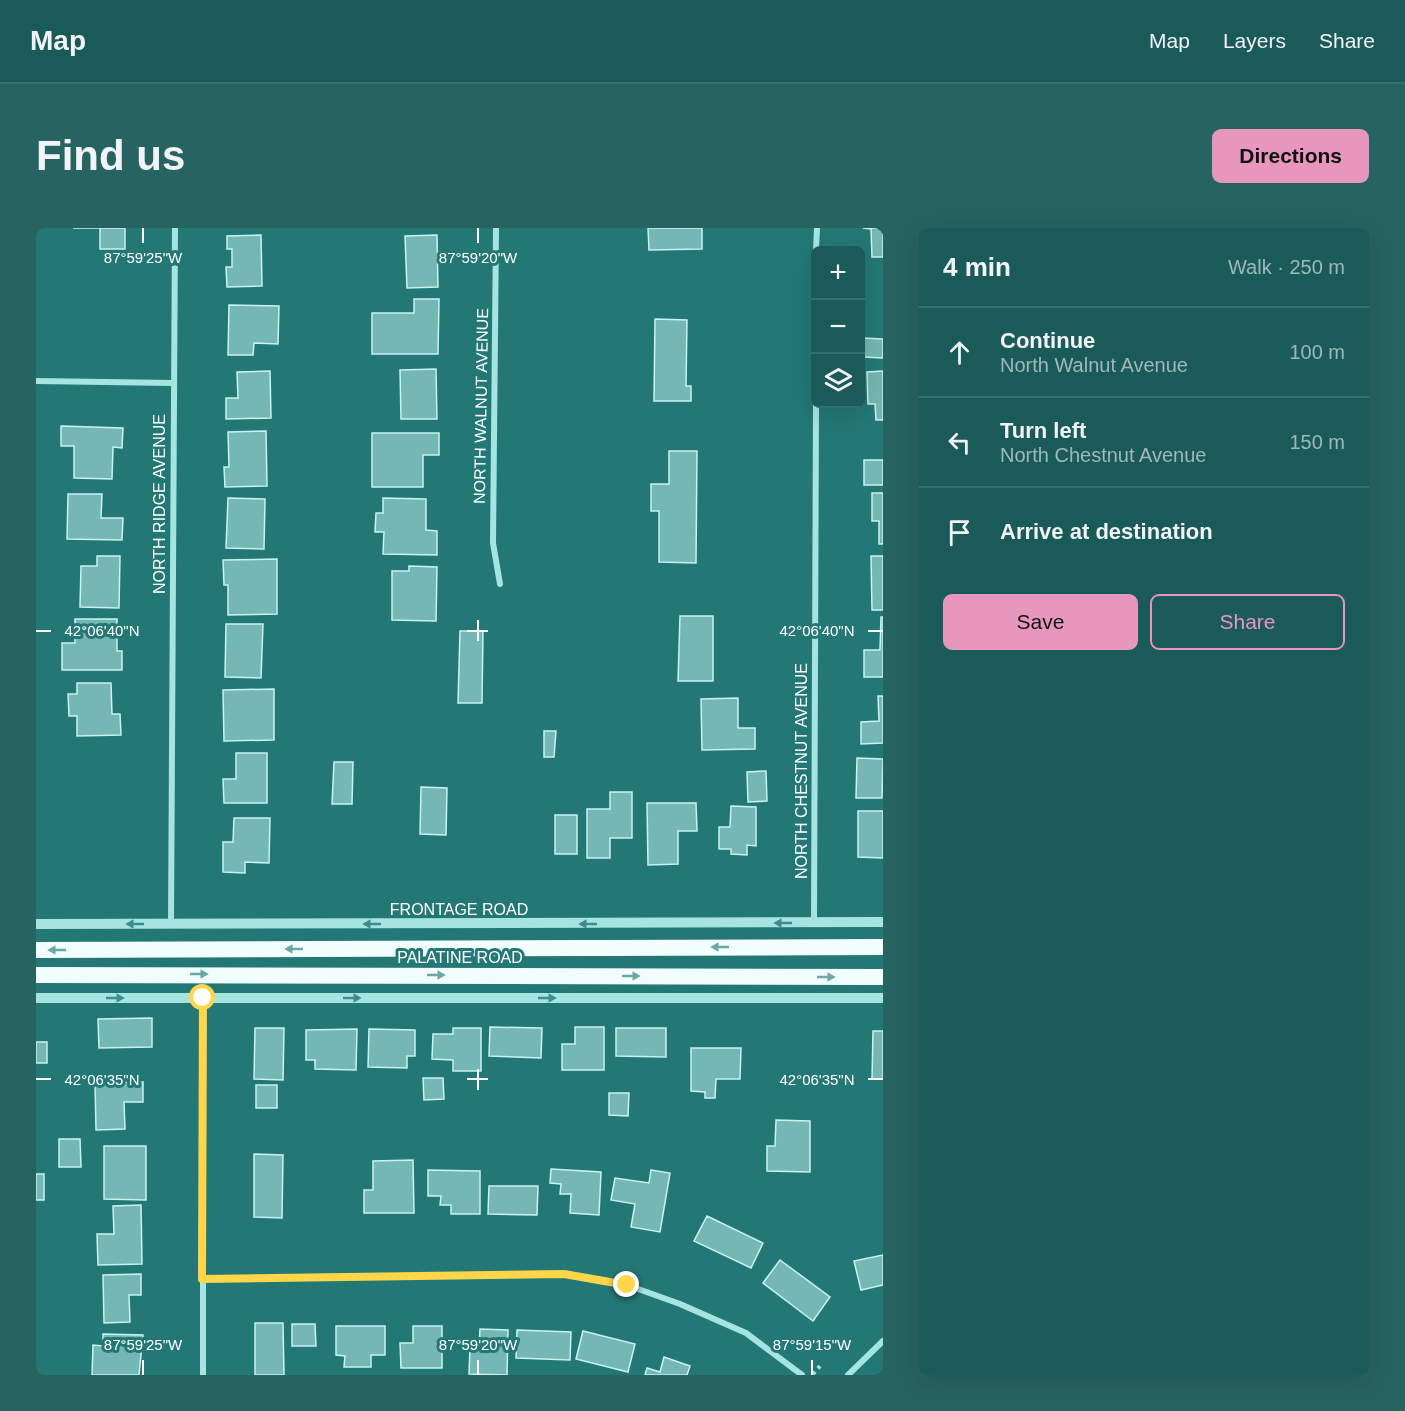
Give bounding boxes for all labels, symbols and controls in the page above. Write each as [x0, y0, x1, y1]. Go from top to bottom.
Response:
text: Map [30, 25, 86, 56]
text: Map [1149, 29, 1190, 52]
text: Layers [1223, 29, 1286, 52]
text: Share [1319, 29, 1375, 52]
button: Directions [1212, 129, 1369, 183]
text: Find us [36, 132, 185, 179]
map controls [811, 246, 865, 408]
button: + [811, 246, 865, 300]
text: 87°59'25"W [104, 249, 183, 266]
text: 87°59'20"W [439, 249, 518, 266]
text: 4 min [943, 252, 1011, 282]
text: Walk · 250 m [1228, 256, 1345, 278]
button: − [811, 300, 865, 354]
street label: NORTH WALNUT AVENUE [471, 308, 491, 504]
text: Continue [1000, 328, 1095, 353]
icon: ahead [943, 336, 976, 369]
text: 100 m [1289, 341, 1345, 363]
button: layers [811, 354, 865, 408]
text: North Walnut Avenue [1000, 354, 1188, 376]
street label: NORTH RIDGE AVENUE [151, 414, 168, 594]
text: Turn left [1000, 418, 1086, 443]
icon: left [943, 426, 976, 459]
text: 150 m [1289, 431, 1345, 453]
text: North Chestnut Avenue [1000, 444, 1206, 466]
icon: arrive [943, 516, 976, 549]
text: Arrive at destination [1000, 519, 1213, 544]
button: Save [943, 594, 1138, 650]
button: Share [1150, 594, 1345, 650]
text: 42°06'40"N [64, 622, 140, 639]
text: 42°06'40"N [779, 622, 855, 639]
street label: NORTH CHESTNUT AVENUE [793, 663, 810, 879]
street label: FRONTAGE ROAD [390, 901, 528, 918]
one-way arrow [773, 918, 792, 928]
one-way arrow [125, 919, 144, 929]
one-way arrow [362, 919, 381, 929]
one-way arrow [578, 919, 597, 929]
one-way arrow [710, 942, 729, 952]
one-way arrow [284, 944, 303, 954]
one-way arrow [47, 945, 66, 955]
street label: PALATINE ROAD [397, 949, 523, 966]
one-way arrow [190, 969, 209, 979]
one-way arrow [427, 970, 446, 980]
one-way arrow [622, 971, 641, 981]
one-way arrow [817, 972, 836, 982]
route start [189, 984, 215, 1010]
one-way arrow [106, 993, 125, 1003]
one-way arrow [343, 993, 362, 1003]
one-way arrow [538, 993, 557, 1003]
text: 42°06'35"N [64, 1071, 140, 1088]
text: 42°06'35"N [779, 1071, 855, 1088]
route end [613, 1271, 639, 1297]
text: 87°59'25"W [104, 1336, 183, 1353]
text: 87°59'20"W [439, 1336, 518, 1353]
text: 87°59'15"W [773, 1336, 852, 1353]

